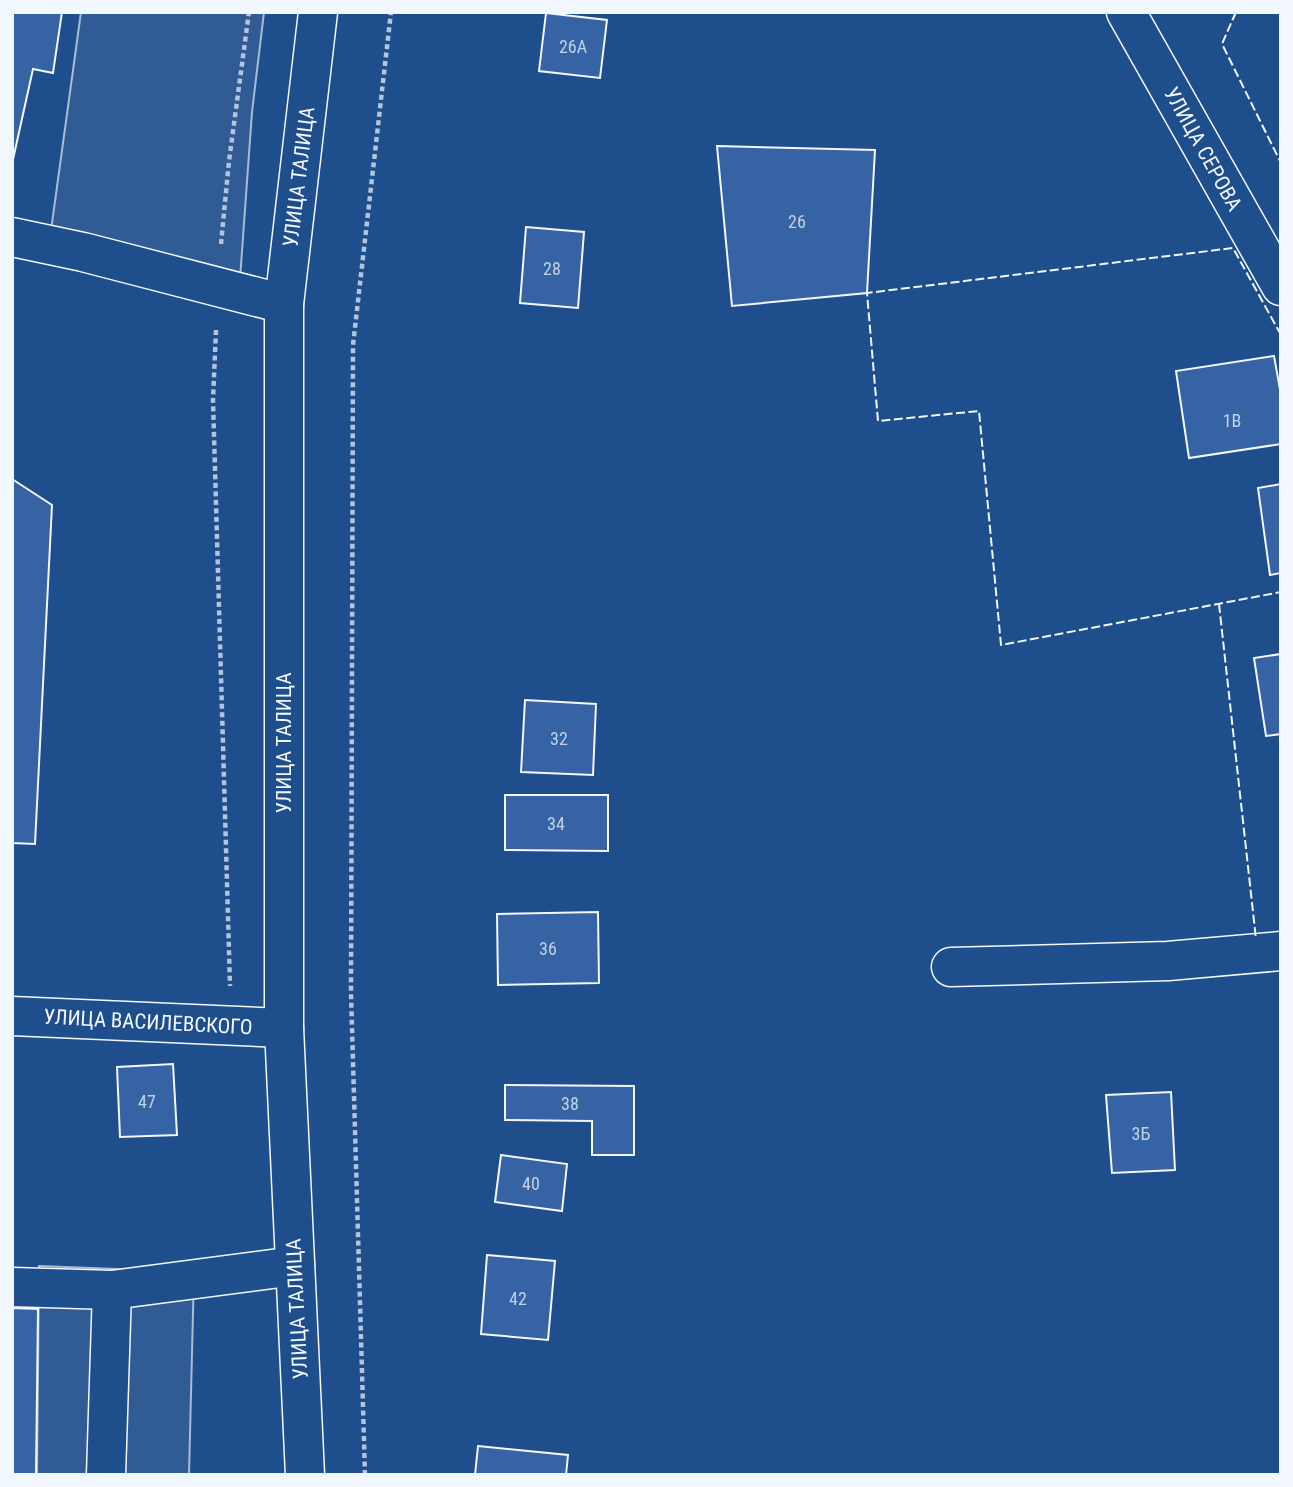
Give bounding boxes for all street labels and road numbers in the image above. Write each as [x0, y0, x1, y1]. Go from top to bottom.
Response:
street label: УЛИЦА СЕРОВА [1159, 83, 1247, 215]
street label: УЛИЦА ТАЛИЦА [278, 106, 320, 248]
street label: УЛИЦА ТАЛИЦА [272, 672, 296, 814]
street label: УЛИЦА ВАСИЛЕВСКОГО [43, 1005, 253, 1039]
street label: УЛИЦА ТАЛИЦА [281, 1238, 313, 1380]

